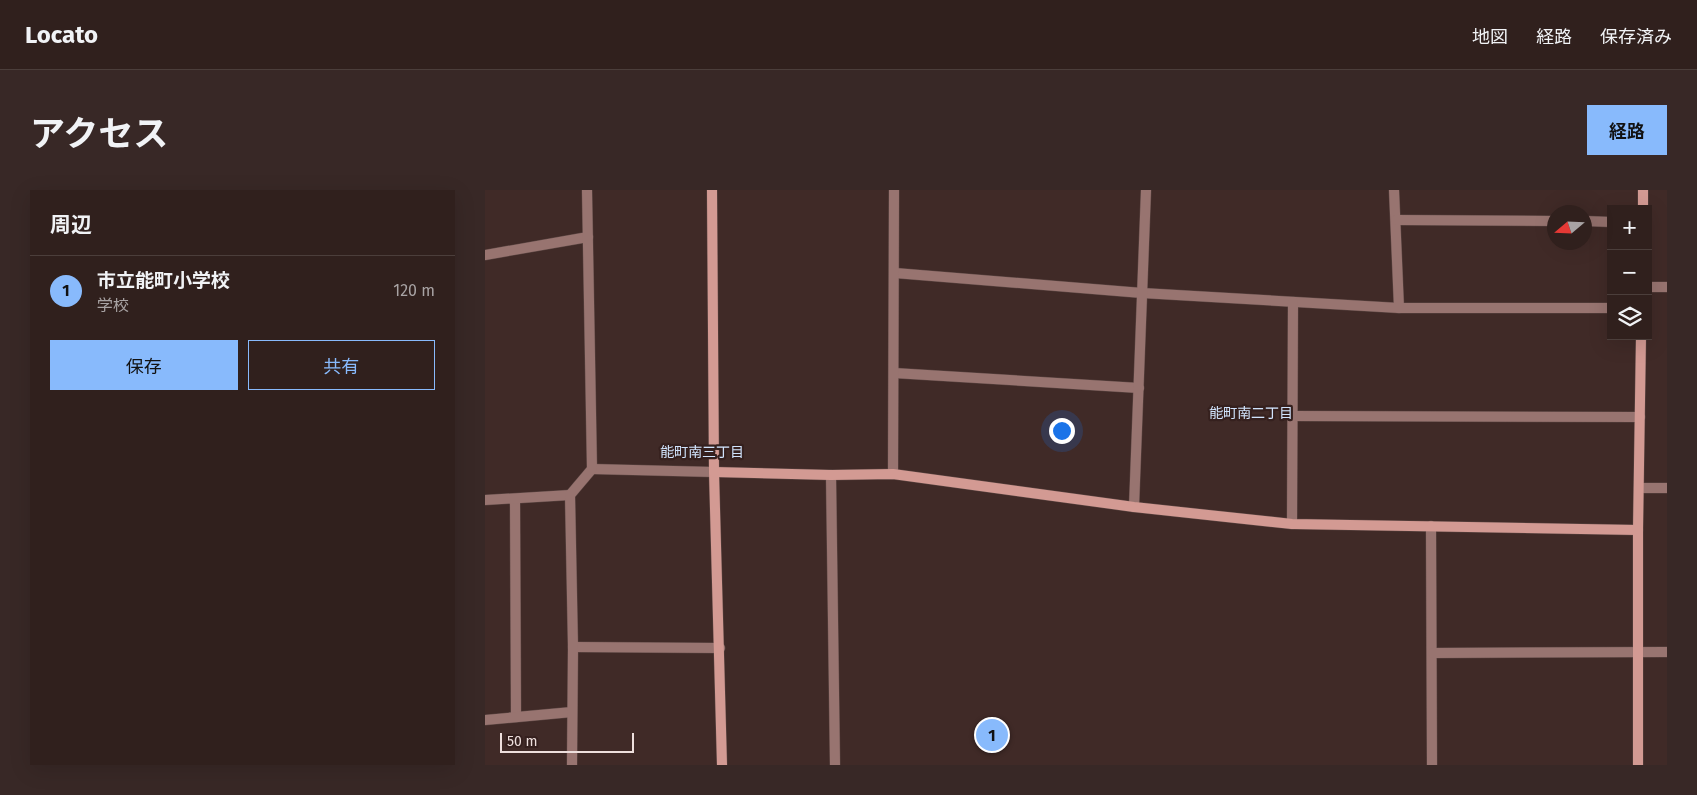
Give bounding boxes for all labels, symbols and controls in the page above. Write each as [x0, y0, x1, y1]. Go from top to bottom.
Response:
text: Locato [25, 21, 98, 49]
text: 地図 [1472, 26, 1508, 48]
text: 経路 [1536, 26, 1572, 48]
text: 保存済み [1600, 26, 1672, 48]
button: 経路 [1587, 105, 1667, 155]
text: アクセス [30, 113, 168, 155]
north arrow [1547, 205, 1592, 250]
map controls [1607, 205, 1652, 340]
button: + [1607, 205, 1652, 250]
text: 周辺 [50, 212, 92, 238]
button: − [1607, 250, 1652, 295]
text: 市立能町小学校 [97, 269, 230, 292]
text: 1 [62, 281, 70, 300]
text: 120 m [393, 281, 435, 300]
button: layers [1607, 295, 1652, 340]
text: 学校 [97, 296, 129, 315]
button: 保存 [50, 340, 238, 390]
button: 共有 [248, 340, 435, 390]
district label: 能町南二丁目 [1209, 405, 1293, 422]
your location [1049, 418, 1075, 444]
district label: 能町南三丁目 [660, 444, 744, 461]
pin: 1 [976, 716, 1008, 754]
scale bar [500, 730, 634, 753]
text: 50 m [507, 733, 538, 750]

